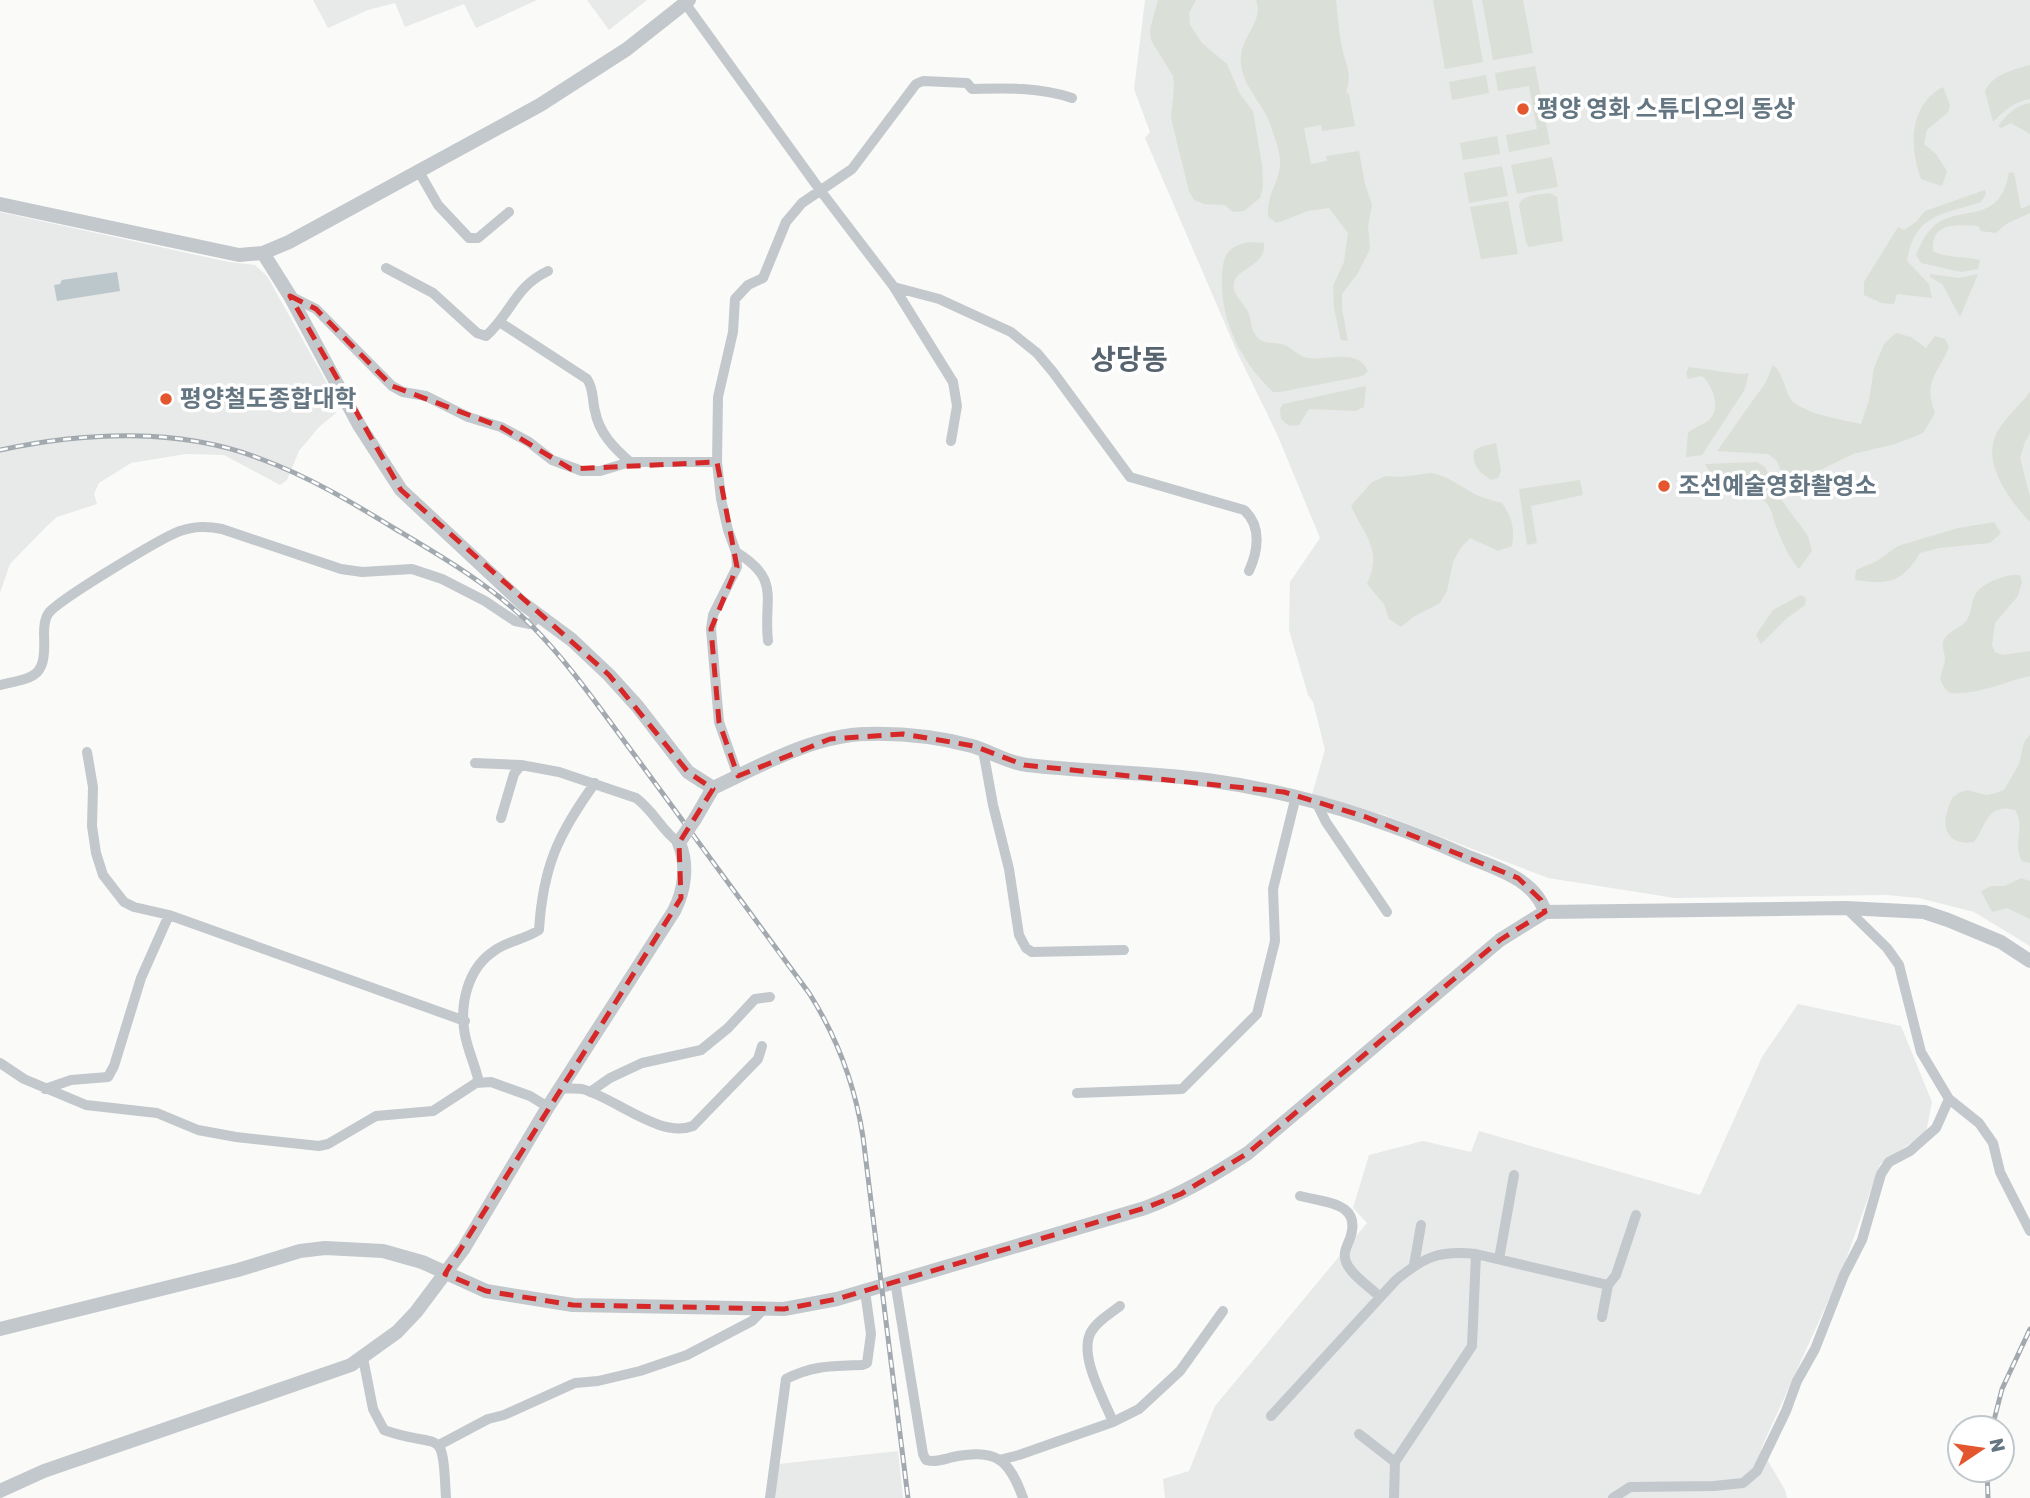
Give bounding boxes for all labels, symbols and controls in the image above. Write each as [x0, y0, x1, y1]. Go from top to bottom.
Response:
place label: 평양 영화 스튜디오의 동상 [1537, 95, 1795, 123]
marker: 평양 영화 스튜디오의 동상 [1515, 101, 1531, 117]
district label: 상당동 [1090, 343, 1168, 376]
place label: 평양철도종합대학 [180, 385, 357, 413]
marker: 평양철도종합대학 [158, 391, 174, 407]
place label: 조선예술영화촬영소 [1678, 472, 1877, 500]
marker: 조선예술영화촬영소 [1656, 478, 1672, 494]
north arrow [1946, 1414, 2016, 1484]
text: N [1984, 1436, 2010, 1455]

